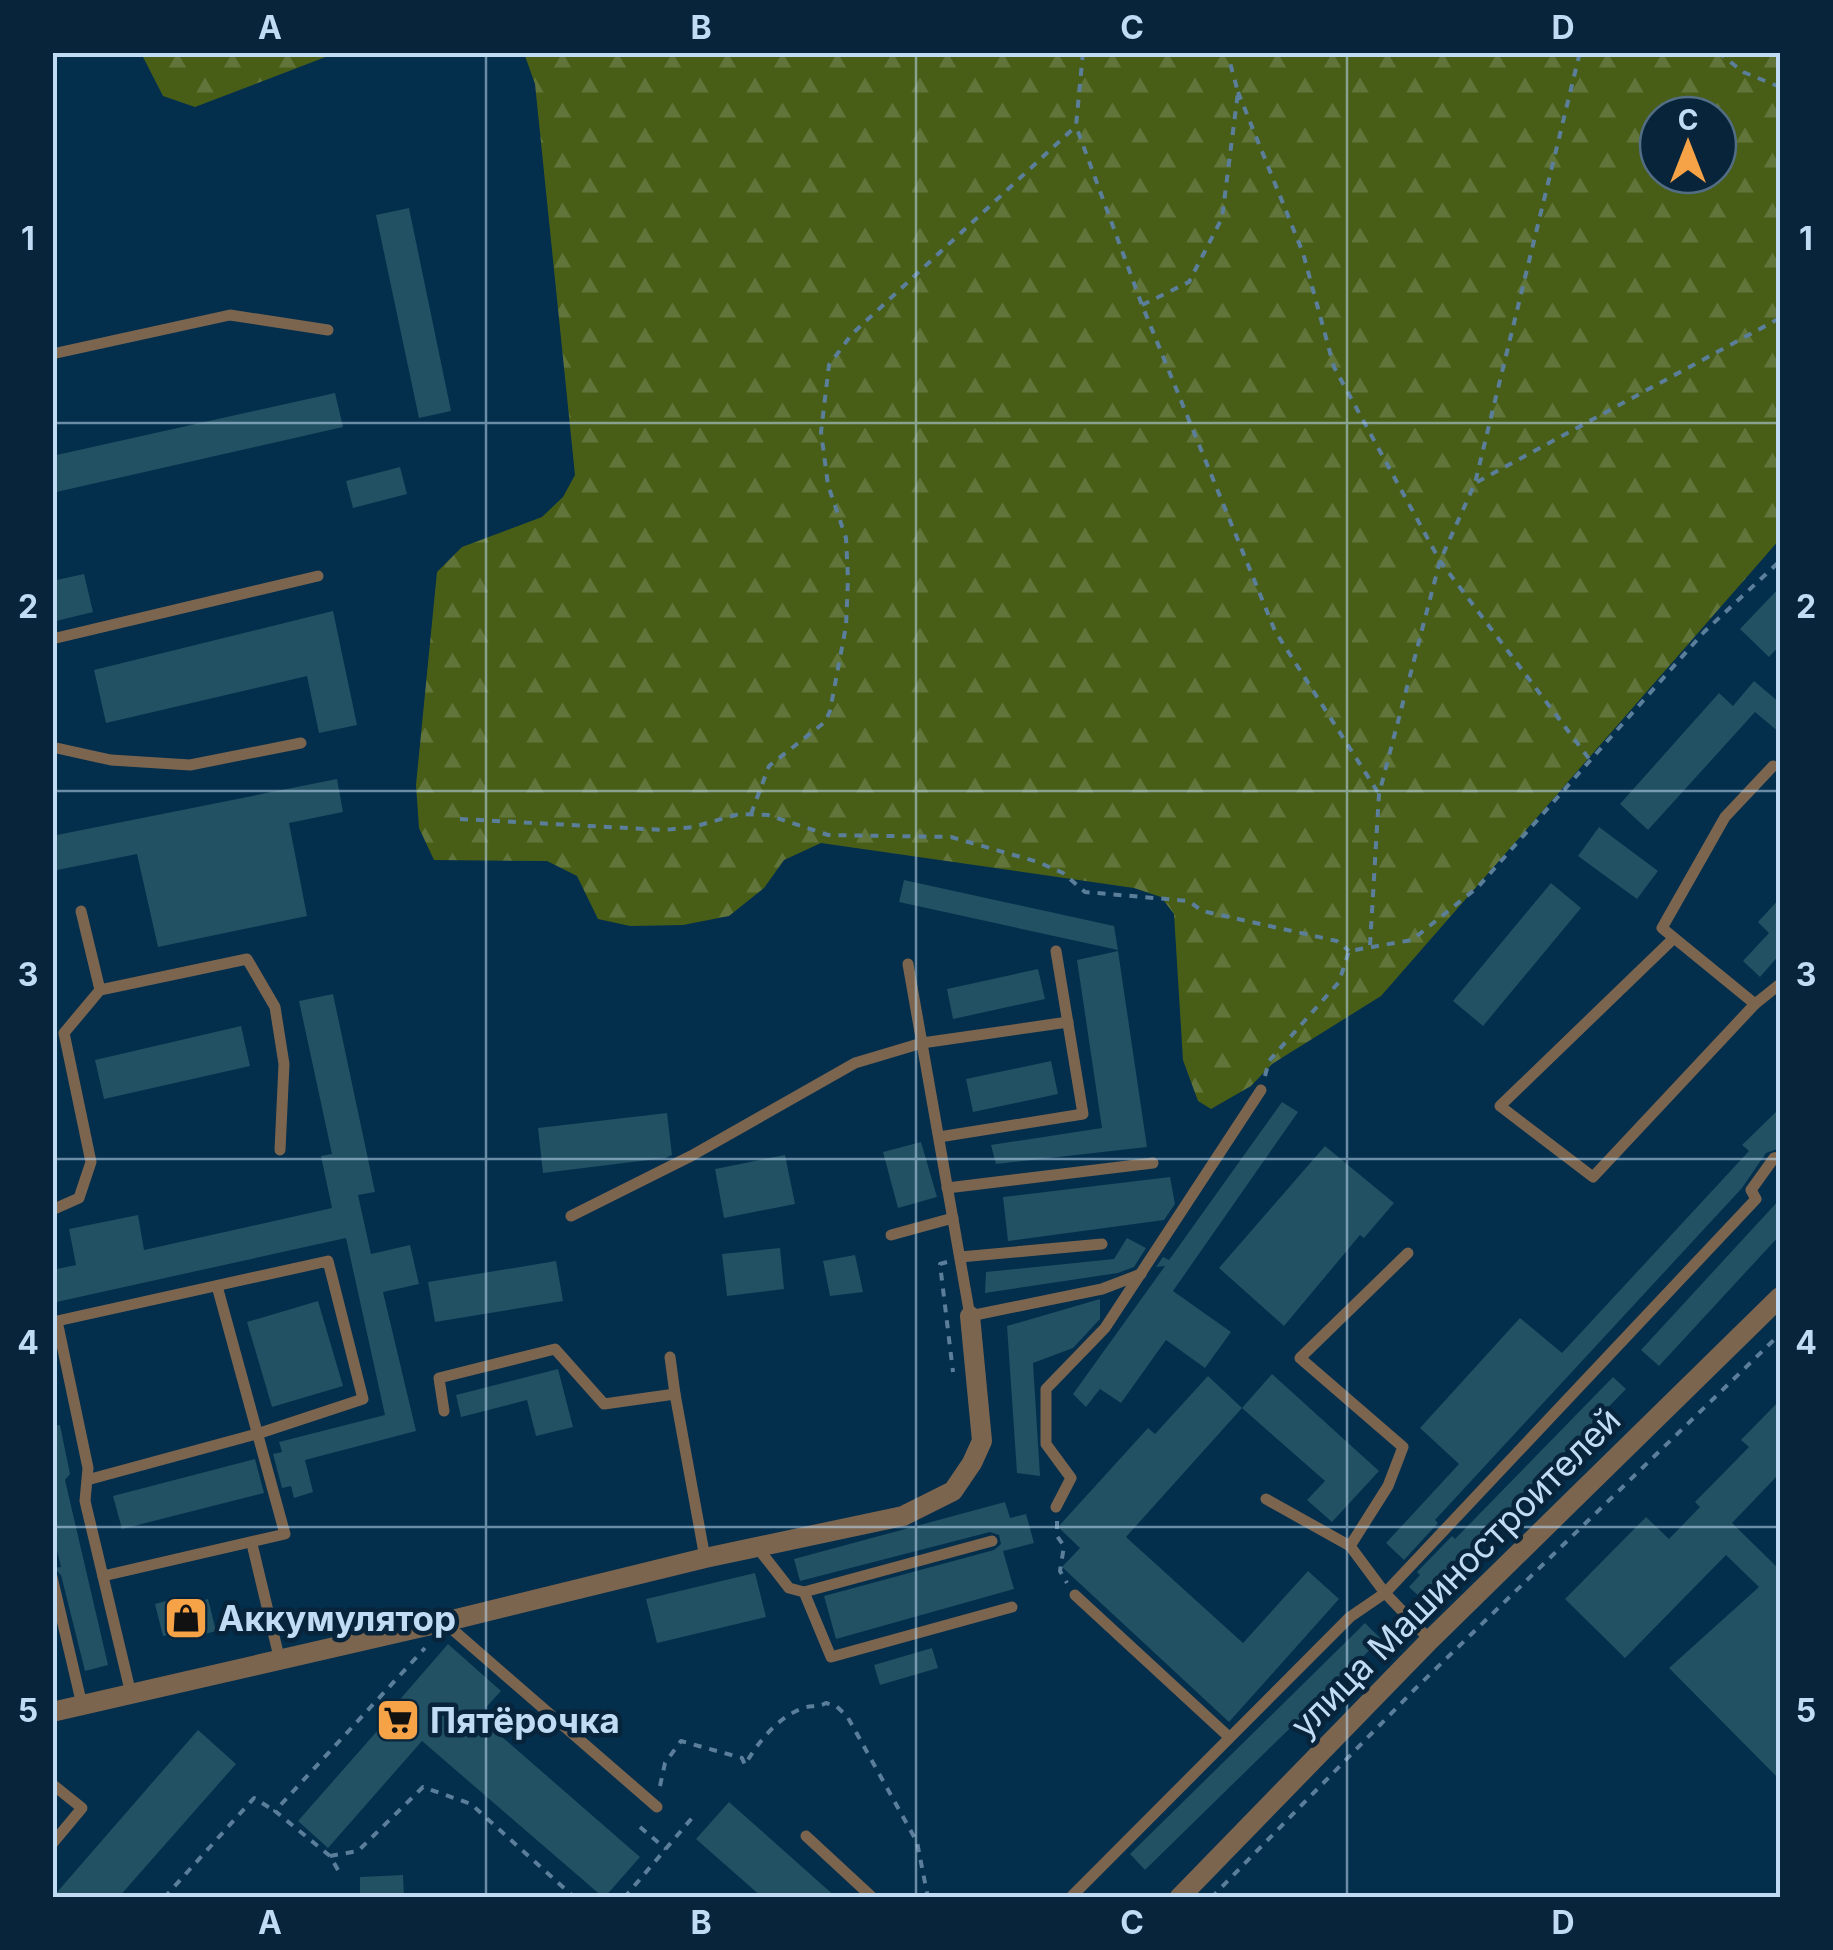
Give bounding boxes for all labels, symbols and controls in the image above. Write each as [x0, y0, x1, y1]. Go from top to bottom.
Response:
text: A [258, 8, 282, 47]
text: B [690, 8, 712, 47]
text: C [1120, 8, 1144, 47]
text: D [1551, 8, 1575, 47]
north arrow [1638, 95, 1738, 195]
text: С [1678, 103, 1698, 137]
text: 1 [21, 219, 35, 258]
text: 1 [1799, 219, 1813, 258]
text: 2 [18, 587, 38, 626]
text: 2 [1796, 587, 1816, 626]
text: 3 [18, 955, 38, 994]
text: 3 [1796, 955, 1816, 994]
text: 4 [17, 1323, 39, 1362]
text: 4 [1795, 1323, 1817, 1362]
street label: улица Машиностроителей [1281, 1398, 1629, 1746]
shop icon: Аккумулятор [163, 1595, 209, 1641]
place label: Аккумулятор [218, 1597, 456, 1639]
text: 5 [18, 1691, 38, 1730]
text: 5 [1796, 1691, 1816, 1730]
supermarket icon: Пятёрочка [375, 1697, 421, 1743]
place label: Пятёрочка [430, 1699, 620, 1741]
text: A [258, 1903, 282, 1942]
text: B [690, 1903, 712, 1942]
text: C [1120, 1903, 1144, 1942]
text: D [1551, 1903, 1575, 1942]

